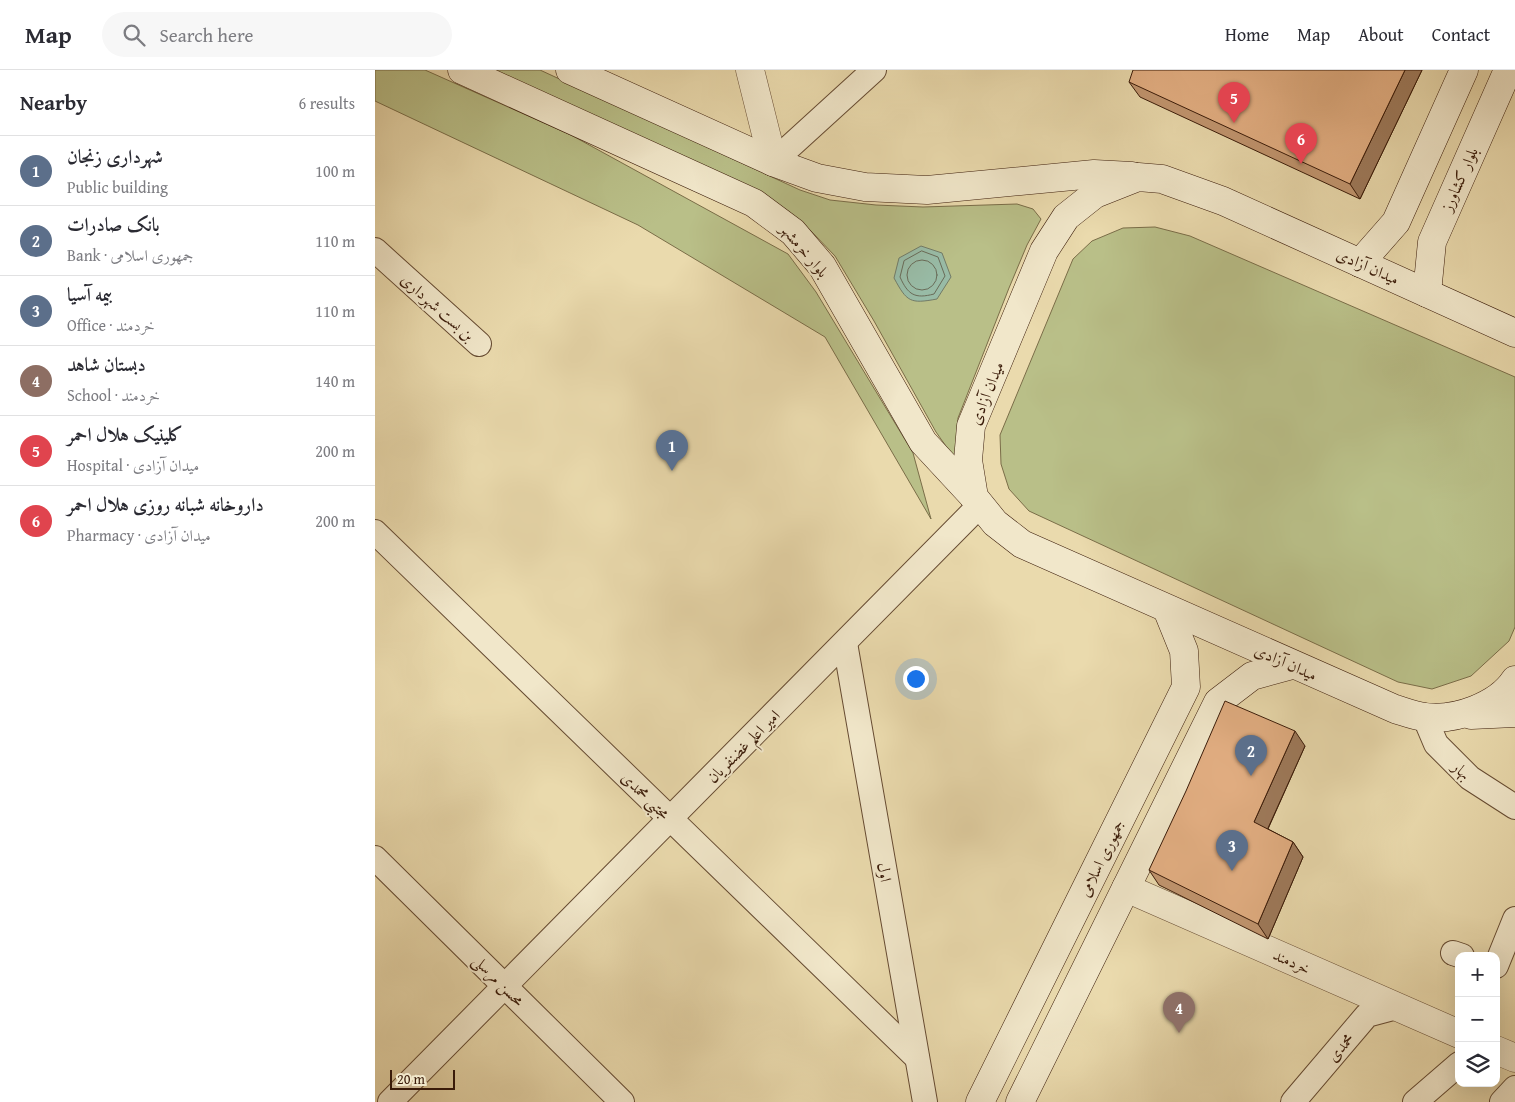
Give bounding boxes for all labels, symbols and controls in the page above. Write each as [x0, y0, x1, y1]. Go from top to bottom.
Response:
search box [102, 12, 452, 57]
text: Map [25, 17, 72, 52]
icon: search [120, 21, 148, 49]
text: Search here [160, 21, 253, 49]
text: Home [1225, 21, 1269, 48]
text: Map [1297, 21, 1330, 48]
text: About [1358, 21, 1404, 48]
text: Contact [1432, 21, 1490, 48]
pin: 5 [1218, 82, 1250, 123]
text: Nearby [20, 87, 87, 118]
text: 6 results [298, 91, 355, 115]
pin: 6 [1285, 123, 1317, 164]
text: شهرداری زنجان [67, 142, 163, 170]
street label: بلوار کشاورز [1433, 143, 1484, 217]
text: 1 [32, 159, 40, 183]
text: 100 m [315, 159, 355, 183]
text: Public building [67, 175, 168, 199]
text: بانک صادرات [67, 210, 160, 238]
street label: بلوار خرمشهر [774, 216, 835, 283]
text: 2 [32, 229, 40, 253]
text: 110 m [315, 229, 355, 253]
street label: میدان آزادی [1333, 241, 1403, 291]
text: Bank · جمهوری اسلامی [67, 243, 193, 267]
street label: بن بست شهرداری [396, 267, 480, 347]
text: بیمه آسیا [67, 280, 112, 308]
text: 3 [32, 299, 40, 323]
text: 110 m [315, 299, 355, 323]
text: Office · خردمند [67, 313, 155, 337]
text: دبستان شاهد [67, 350, 146, 378]
street label: میدان آزادی [962, 358, 1010, 428]
text: 4 [32, 369, 40, 393]
text: 140 m [315, 369, 355, 393]
text: School · خردمند [67, 383, 160, 407]
text: کلینیک هلال احمر [67, 420, 183, 448]
pin: 1 [656, 430, 688, 471]
text: 5 [32, 439, 40, 463]
text: 200 m [315, 439, 355, 463]
text: Hospital · میدان آزادی [67, 453, 199, 477]
text: داروخانه شبانه روزی هلال احمر [67, 490, 264, 518]
text: 6 [32, 509, 40, 533]
text: 200 m [315, 509, 355, 533]
text: Pharmacy · میدان آزادی [67, 523, 211, 547]
street label: میدان آزادی [1251, 637, 1321, 687]
your location [903, 666, 929, 692]
street label: امیر اعلم غضنفریان [701, 704, 789, 792]
pin: 2 [1235, 735, 1267, 776]
street label: بهار [1446, 754, 1477, 785]
street label: مجتبی محمدی [615, 765, 676, 826]
street label: جمهوری اسلامی [1072, 815, 1130, 901]
pin: 3 [1216, 830, 1248, 871]
street label: اول [871, 860, 899, 884]
street label: خردمند [1269, 942, 1315, 980]
street label: محسن مرسلی [468, 949, 531, 1012]
map controls [1455, 952, 1500, 1087]
button: + [1455, 952, 1500, 997]
pin: 4 [1163, 992, 1195, 1033]
button: − [1455, 997, 1500, 1042]
street label: محمدی [1321, 1027, 1359, 1067]
button: layers [1455, 1042, 1500, 1087]
scale bar [390, 1067, 455, 1090]
text: 20 m [397, 1069, 425, 1089]

